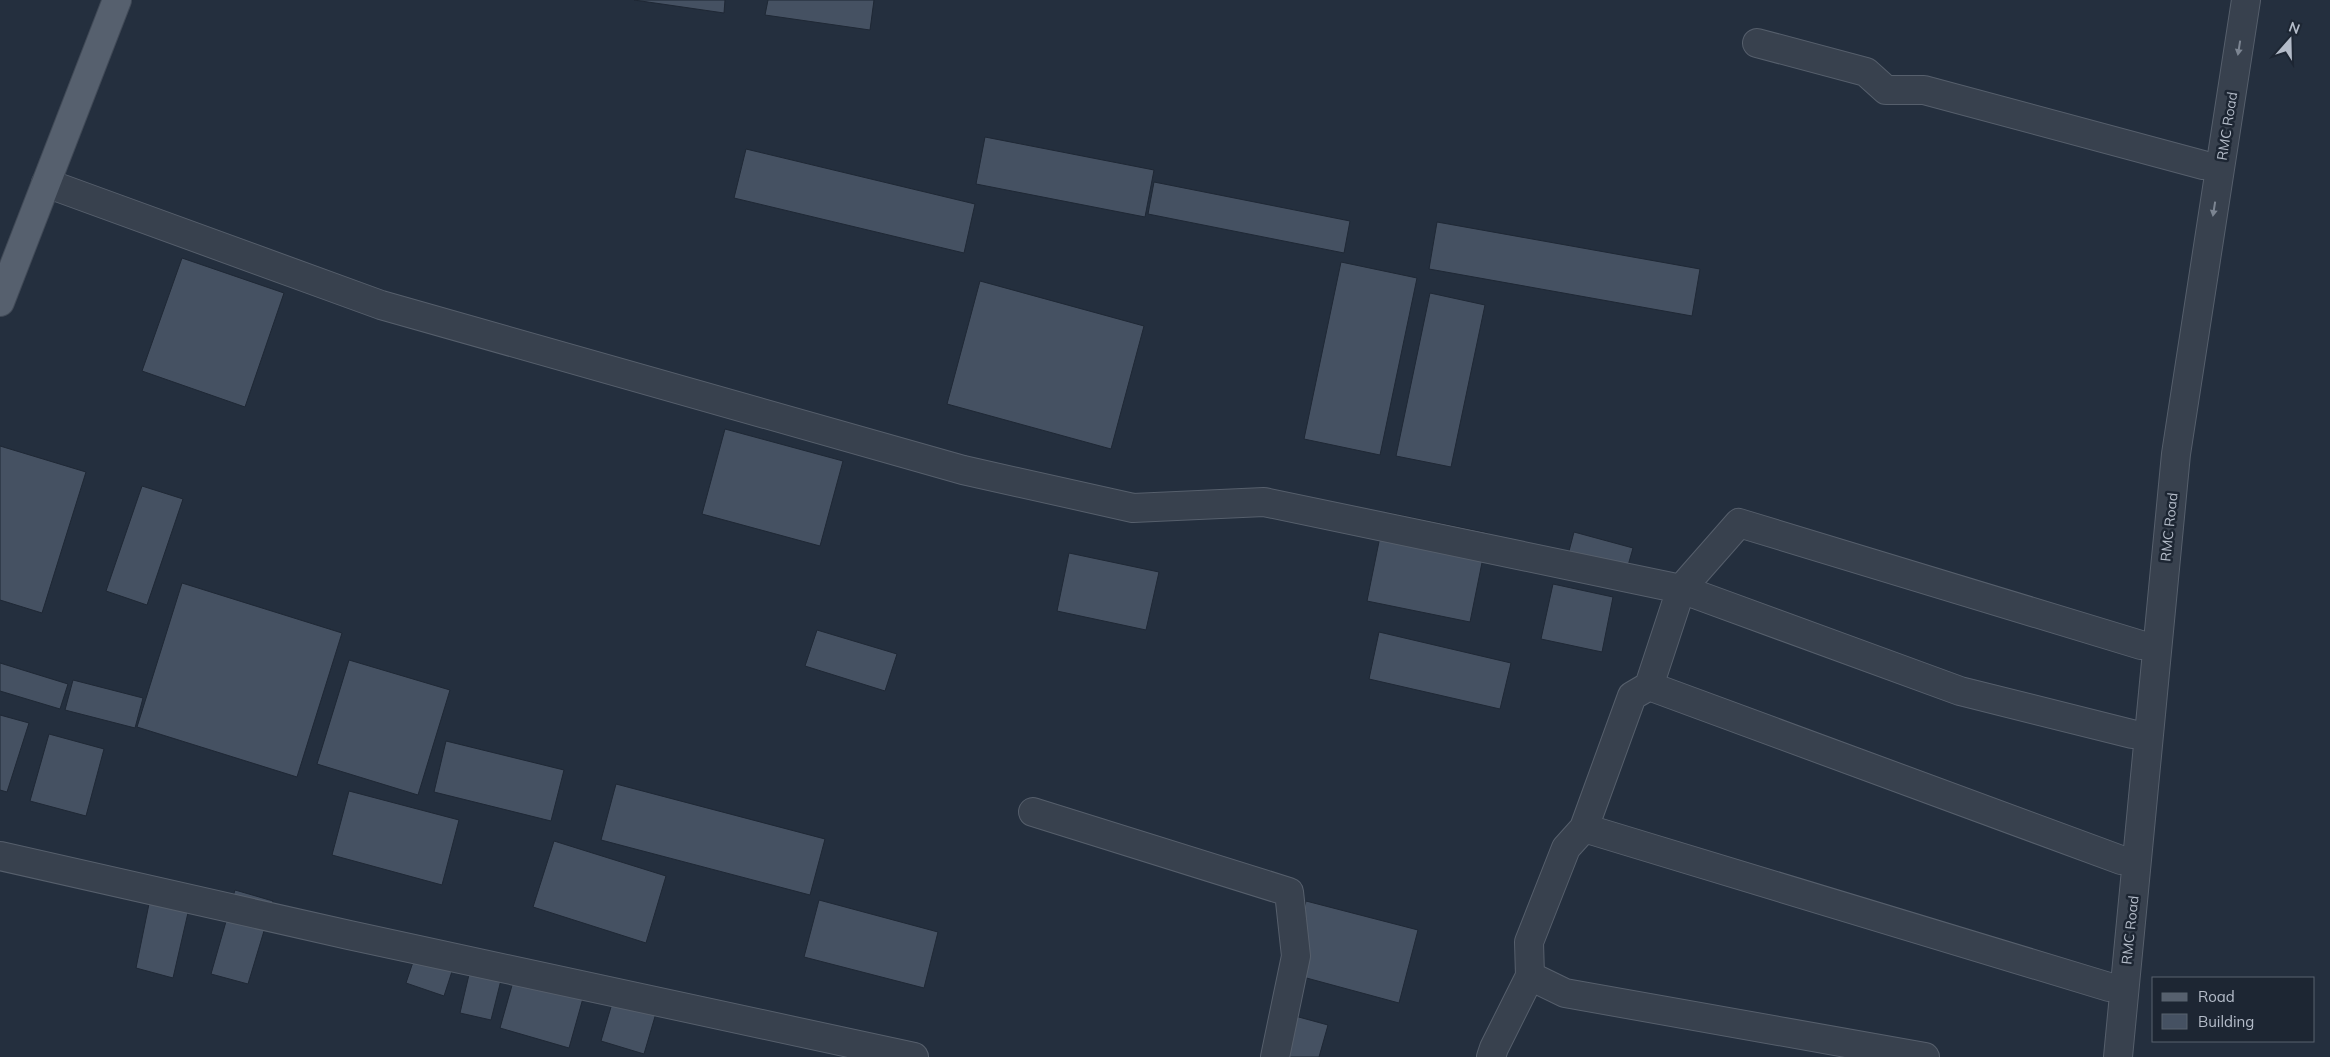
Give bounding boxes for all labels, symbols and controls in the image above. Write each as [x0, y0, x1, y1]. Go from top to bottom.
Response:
north arrow [2265, 15, 2315, 65]
text: N [2286, 18, 2302, 38]
one-way arrow [2234, 41, 2242, 57]
street label: RMC Road [2213, 90, 2241, 162]
one-way arrow [2210, 201, 2218, 217]
street label: RMC Road [2156, 492, 2182, 562]
street label: RMC Road [2117, 895, 2143, 965]
legend [2152, 977, 2315, 1042]
text: Road [2198, 987, 2235, 1006]
text: Building [2198, 1012, 2254, 1031]

